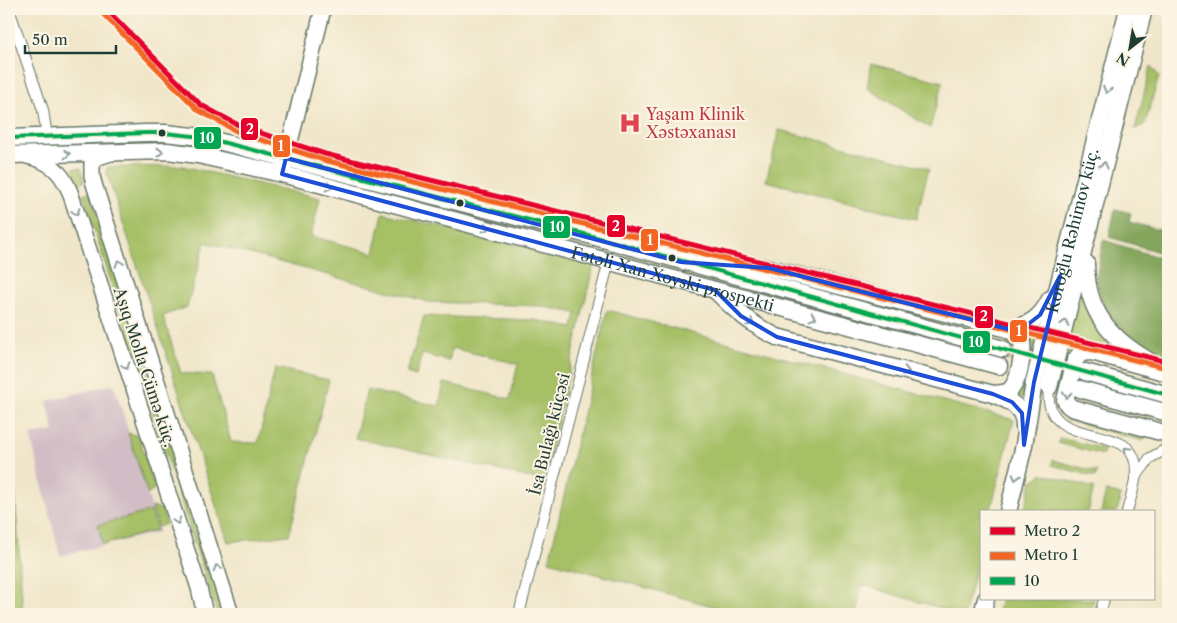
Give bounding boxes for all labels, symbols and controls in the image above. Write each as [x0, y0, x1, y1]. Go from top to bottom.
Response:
scale bar [25, 22, 116, 54]
north arrow [1104, 22, 1154, 72]
text: 50 m [32, 30, 68, 49]
text: N [1113, 48, 1133, 70]
one-way arrow [1102, 85, 1113, 94]
place label: Yaşam Klinik Xəstəxanası [645, 104, 746, 142]
hospital icon: Yaşam Klinik Xəstəxanası [617, 110, 643, 136]
line badge: 2 [240, 117, 259, 141]
text: 2 [246, 120, 254, 138]
line badge: 10 [193, 126, 222, 150]
unlabelled marker [157, 128, 167, 138]
text: 10 [199, 129, 215, 147]
line badge: 1 [272, 134, 291, 158]
text: 1 [278, 137, 285, 155]
one-way arrow [156, 146, 164, 157]
street label: Koroğlu Rəhimov küç. [1042, 146, 1103, 315]
one-way arrow [64, 149, 71, 159]
one-way arrow [1098, 161, 1109, 170]
one-way arrow [325, 181, 333, 191]
unlabelled marker [455, 198, 465, 208]
one-way arrow [70, 207, 80, 215]
line badge: 2 [606, 214, 626, 238]
line badge: 10 [542, 215, 571, 239]
text: 2 [612, 217, 620, 235]
text: 10 [549, 218, 565, 236]
one-way arrow [482, 222, 491, 233]
line badge: 1 [640, 228, 659, 252]
text: 1 [647, 231, 654, 249]
street label: Fətəli Xan Xoyski prospekti [569, 242, 777, 315]
unlabelled marker [667, 253, 677, 263]
one-way arrow [115, 259, 125, 268]
street label: Aşıq Molla Cümə küç. [109, 284, 180, 449]
line badge: 2 [974, 305, 994, 329]
text: 2 [980, 307, 988, 325]
one-way arrow [809, 311, 817, 321]
one-way arrow [746, 317, 755, 326]
line badge: 1 [1009, 319, 1028, 343]
one-way arrow [1059, 319, 1070, 328]
text: 1 [1016, 322, 1023, 340]
line badge: 10 [962, 330, 991, 354]
text: 10 [968, 333, 984, 351]
one-way arrow [121, 361, 131, 370]
one-way arrow [901, 365, 910, 376]
street label: İsa Bulağı küçəsi [524, 371, 574, 497]
one-way arrow [1062, 391, 1073, 399]
one-way arrow [1123, 447, 1132, 456]
one-way arrow [1011, 473, 1022, 482]
legend [980, 510, 1154, 600]
one-way arrow [171, 516, 181, 524]
text: Metro 2 [1024, 521, 1080, 540]
text: Metro 1 [1024, 545, 1079, 564]
one-way arrow [213, 564, 223, 572]
text: 10 [1024, 571, 1040, 590]

